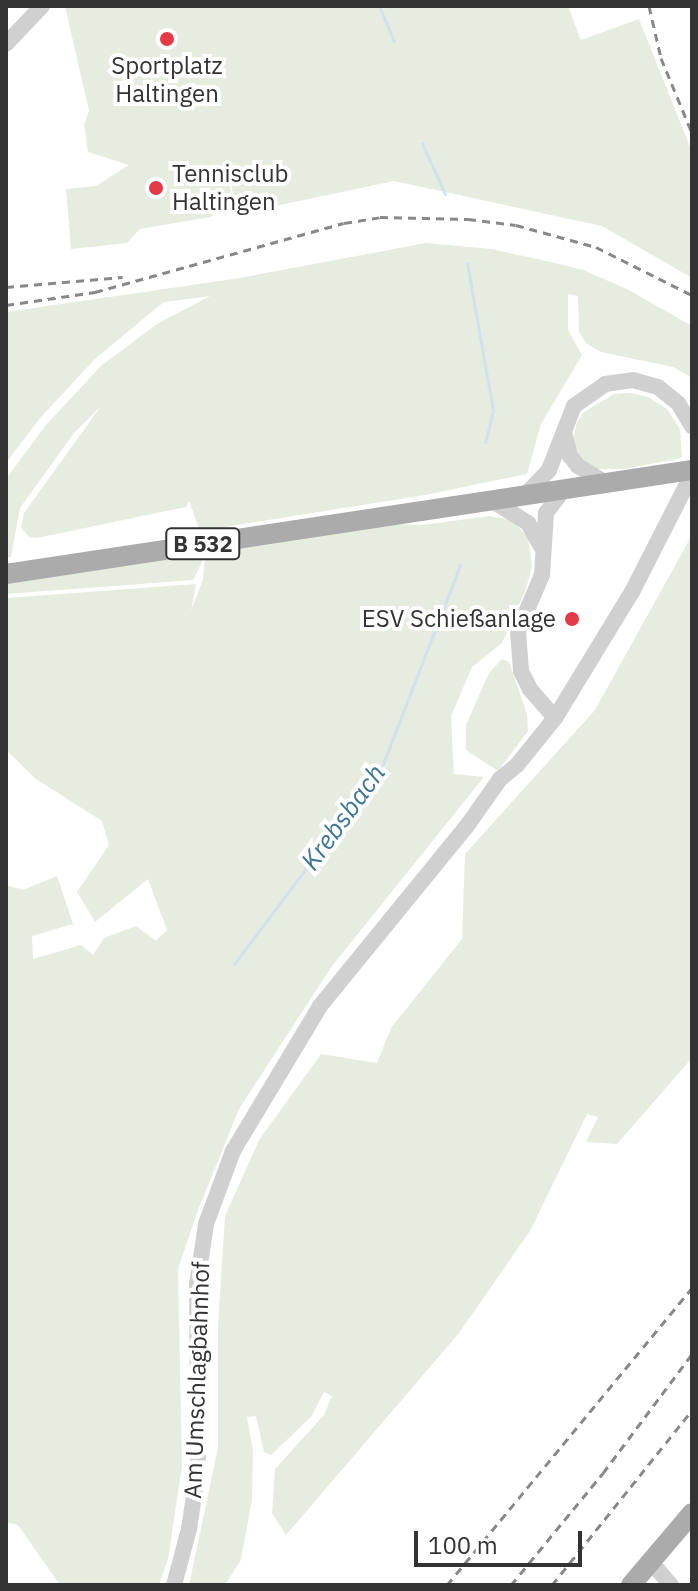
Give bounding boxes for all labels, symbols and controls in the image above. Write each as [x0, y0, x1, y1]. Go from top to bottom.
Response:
marker: Sportplatz Haltingen [158, 30, 176, 48]
place label: Sportplatz Haltingen [111, 52, 223, 108]
place label: Tennisclub Haltingen [172, 160, 288, 216]
marker: Tennisclub Haltingen [147, 179, 165, 197]
road number: B 532 [165, 526, 241, 562]
place label: ESV Schießanlage [362, 605, 556, 633]
marker: ESV Schießanlage [563, 610, 581, 628]
water label: Krebsbach [294, 758, 392, 876]
street label: Am Umschlagbahnhof [178, 1261, 216, 1499]
scale bar [418, 1515, 586, 1565]
text: 100 m [428, 1529, 498, 1561]

